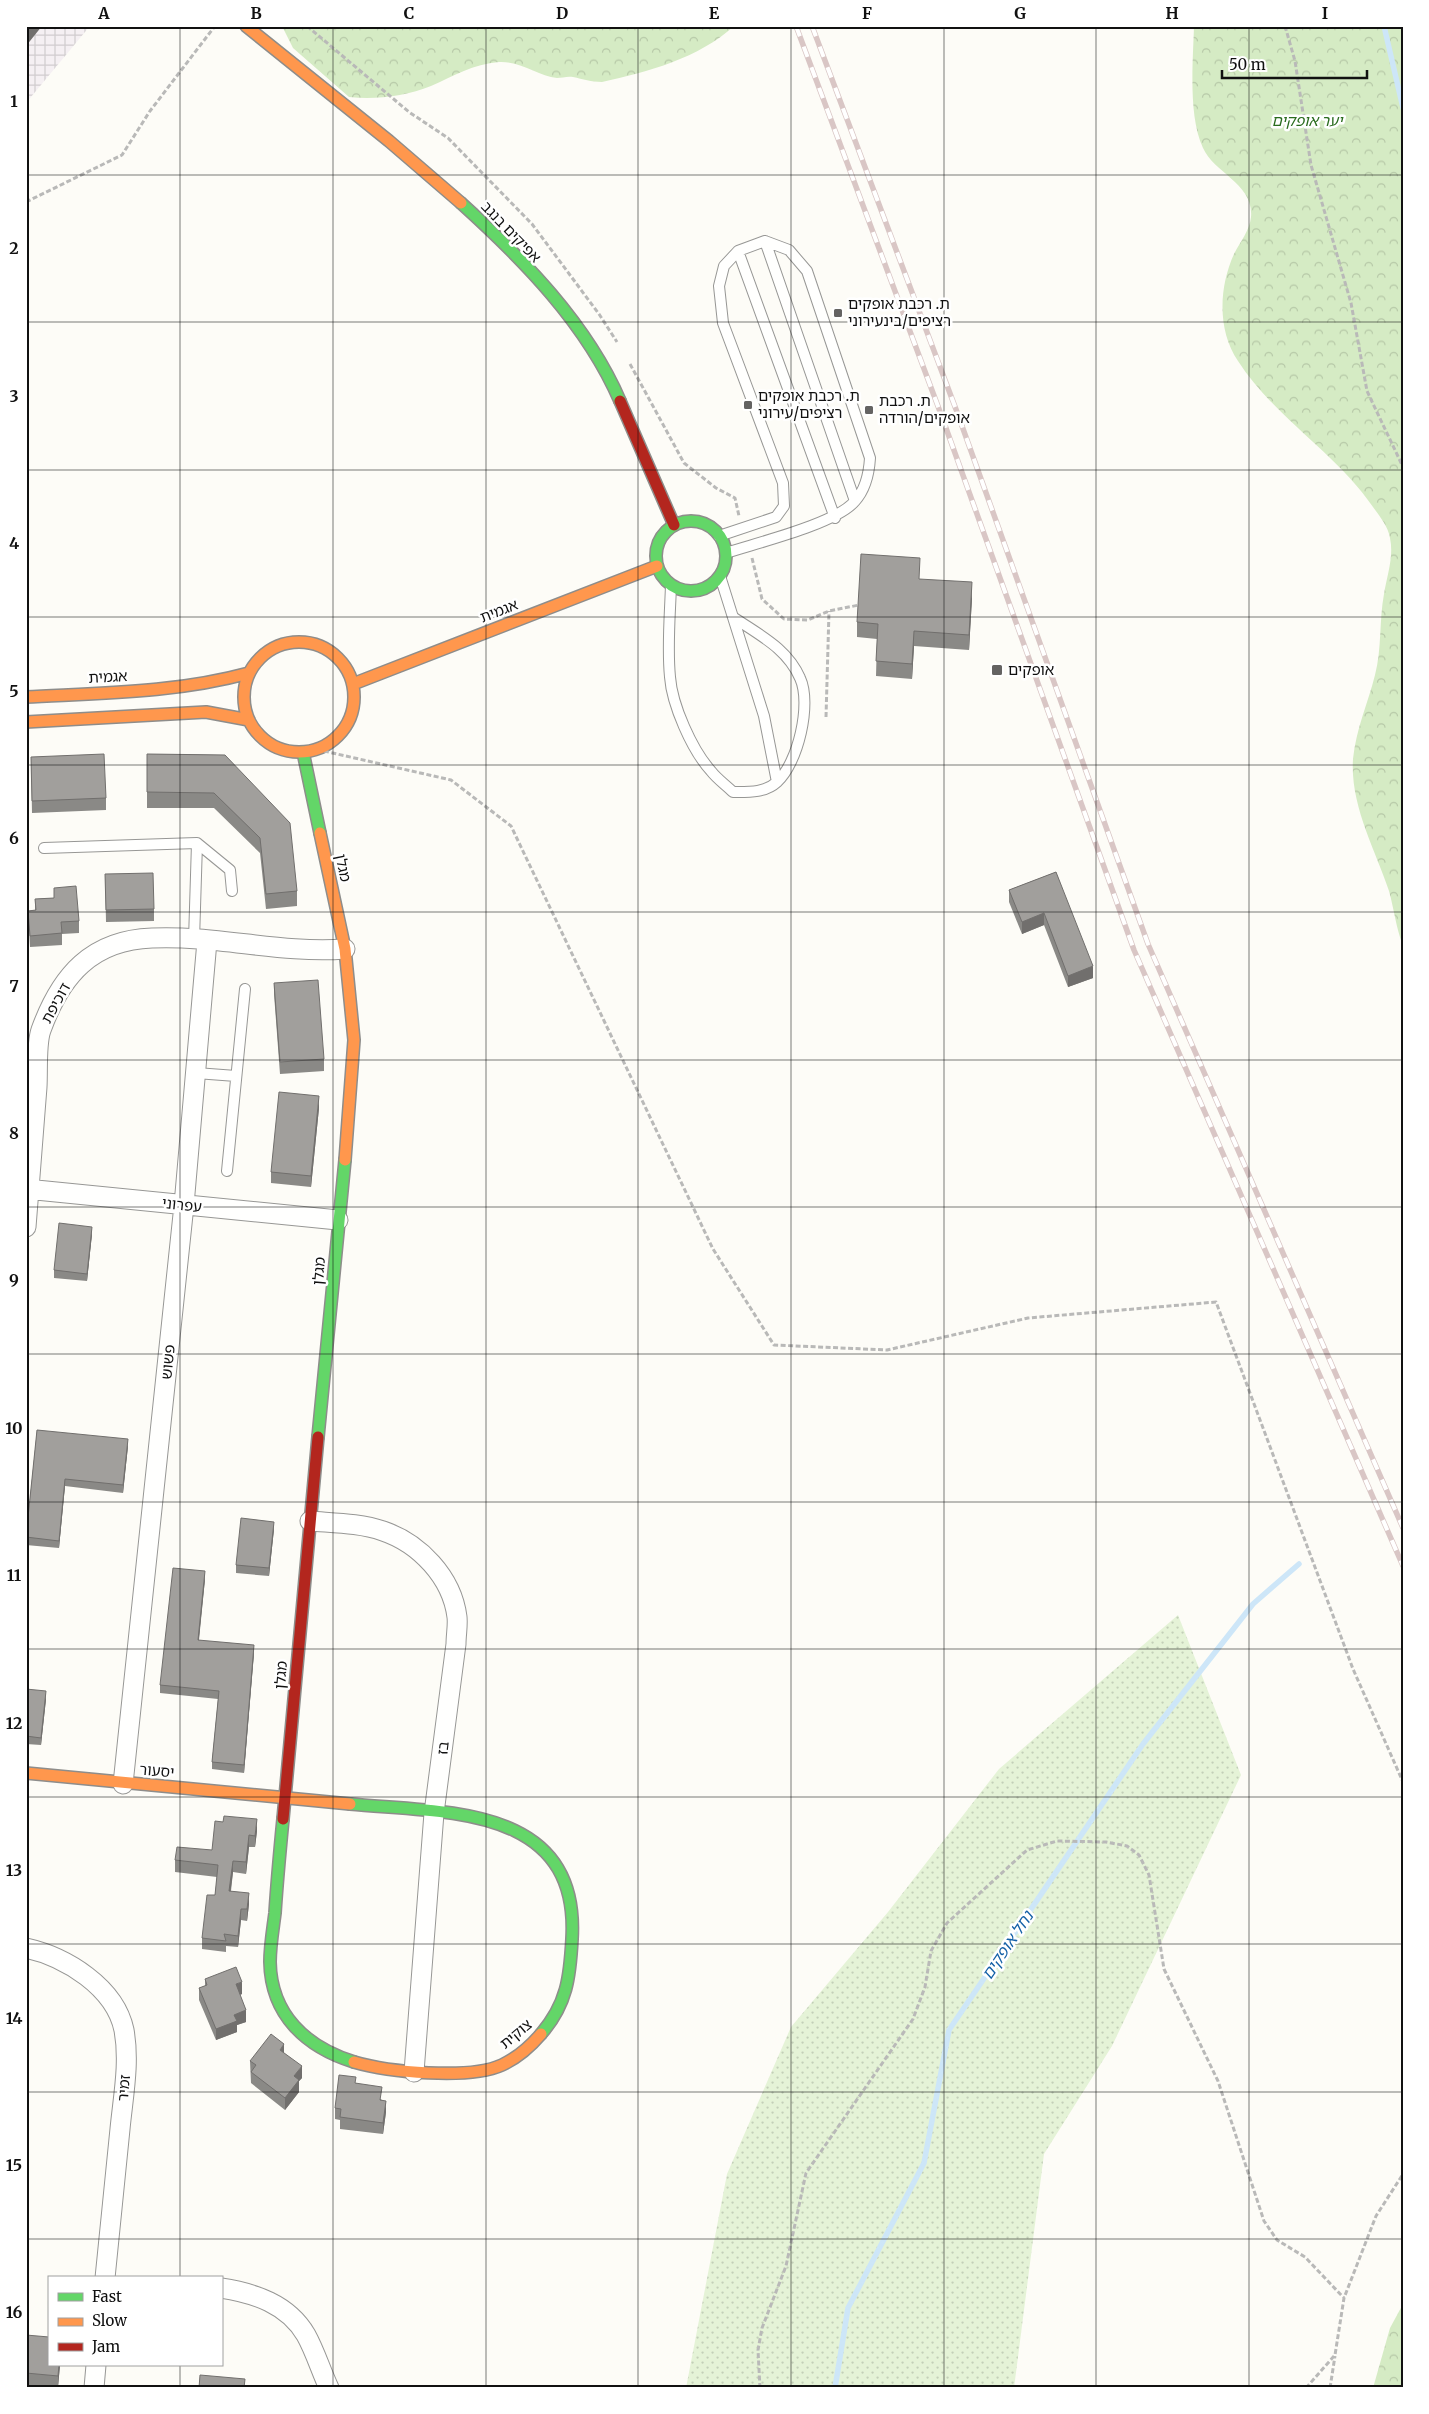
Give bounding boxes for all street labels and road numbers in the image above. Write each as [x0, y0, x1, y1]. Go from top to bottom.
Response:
street label: אפיקים בנגב [477, 197, 545, 266]
street label: אגמית [477, 595, 520, 626]
street label: אגמית [88, 666, 128, 687]
street label: מגלן [331, 852, 356, 884]
street label: דוכיפת [37, 979, 74, 1026]
street label: עפרוני [161, 1193, 203, 1216]
street label: מגלן [308, 1256, 329, 1286]
street label: פשוש [156, 1343, 179, 1381]
street label: מגלן [270, 1660, 291, 1690]
street label: בז [432, 1740, 453, 1756]
street label: יסעור [139, 1760, 175, 1781]
street label: צוקית [496, 2015, 536, 2053]
street label: זמיר [113, 2074, 134, 2102]

